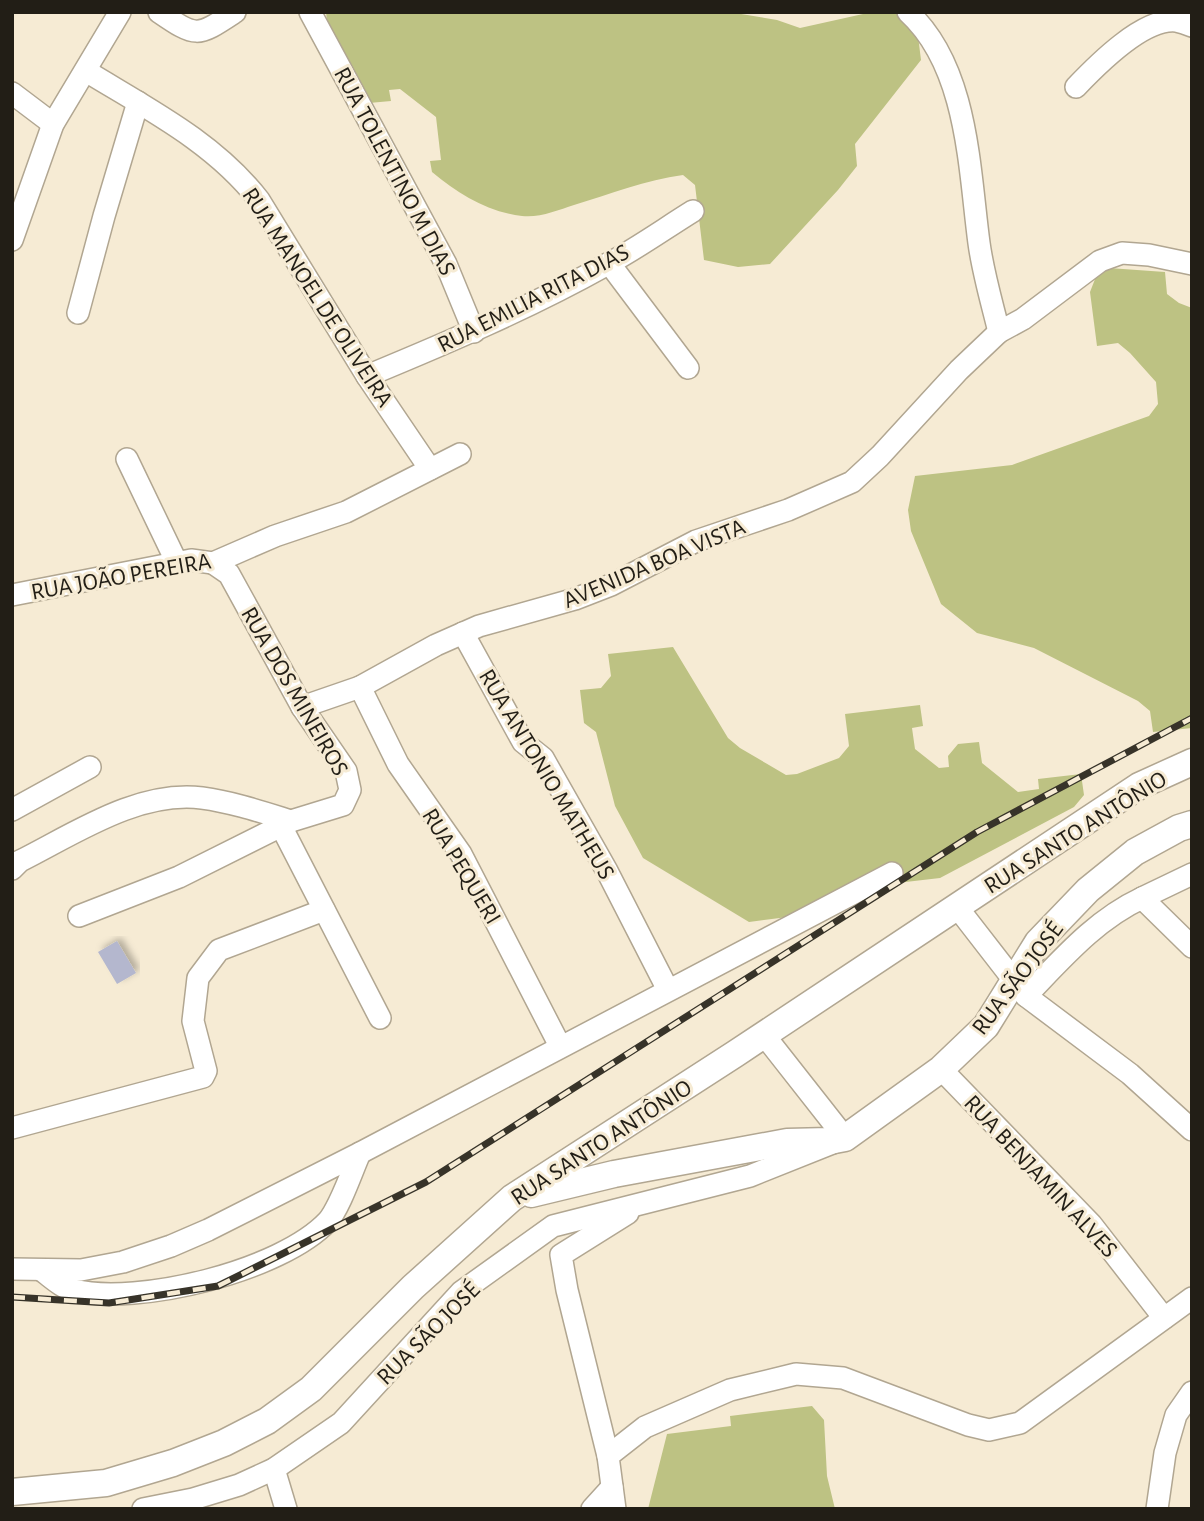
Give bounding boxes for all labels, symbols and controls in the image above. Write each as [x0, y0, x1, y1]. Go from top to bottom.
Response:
street label: RUA TOLENTINO M DIAS [329, 63, 459, 280]
street label: RUA MANOEL DE OLIVEIRA [237, 184, 397, 411]
street label: RUA EMILIA RITA DIAS [434, 240, 633, 358]
street label: AVENIDA BOA VISTA [560, 515, 749, 613]
street label: RUA JOÃO PEREIRA [29, 547, 213, 605]
street label: RUA DOS MINEIROS [236, 603, 352, 780]
street label: RUA ANTONIO MATHEUS [474, 665, 618, 884]
street label: RUA SANTO ANTÔNIO [979, 765, 1171, 899]
street label: RUA PEQUERI [417, 804, 505, 929]
street label: RUA SÃO JOSÉ [966, 916, 1068, 1040]
street label: RUA SANTO ANTÔNIO [506, 1074, 696, 1210]
street label: RUA BENJAMIN ALVES [959, 1091, 1121, 1262]
street label: RUA SÃO JOSÉ [371, 1276, 485, 1390]

